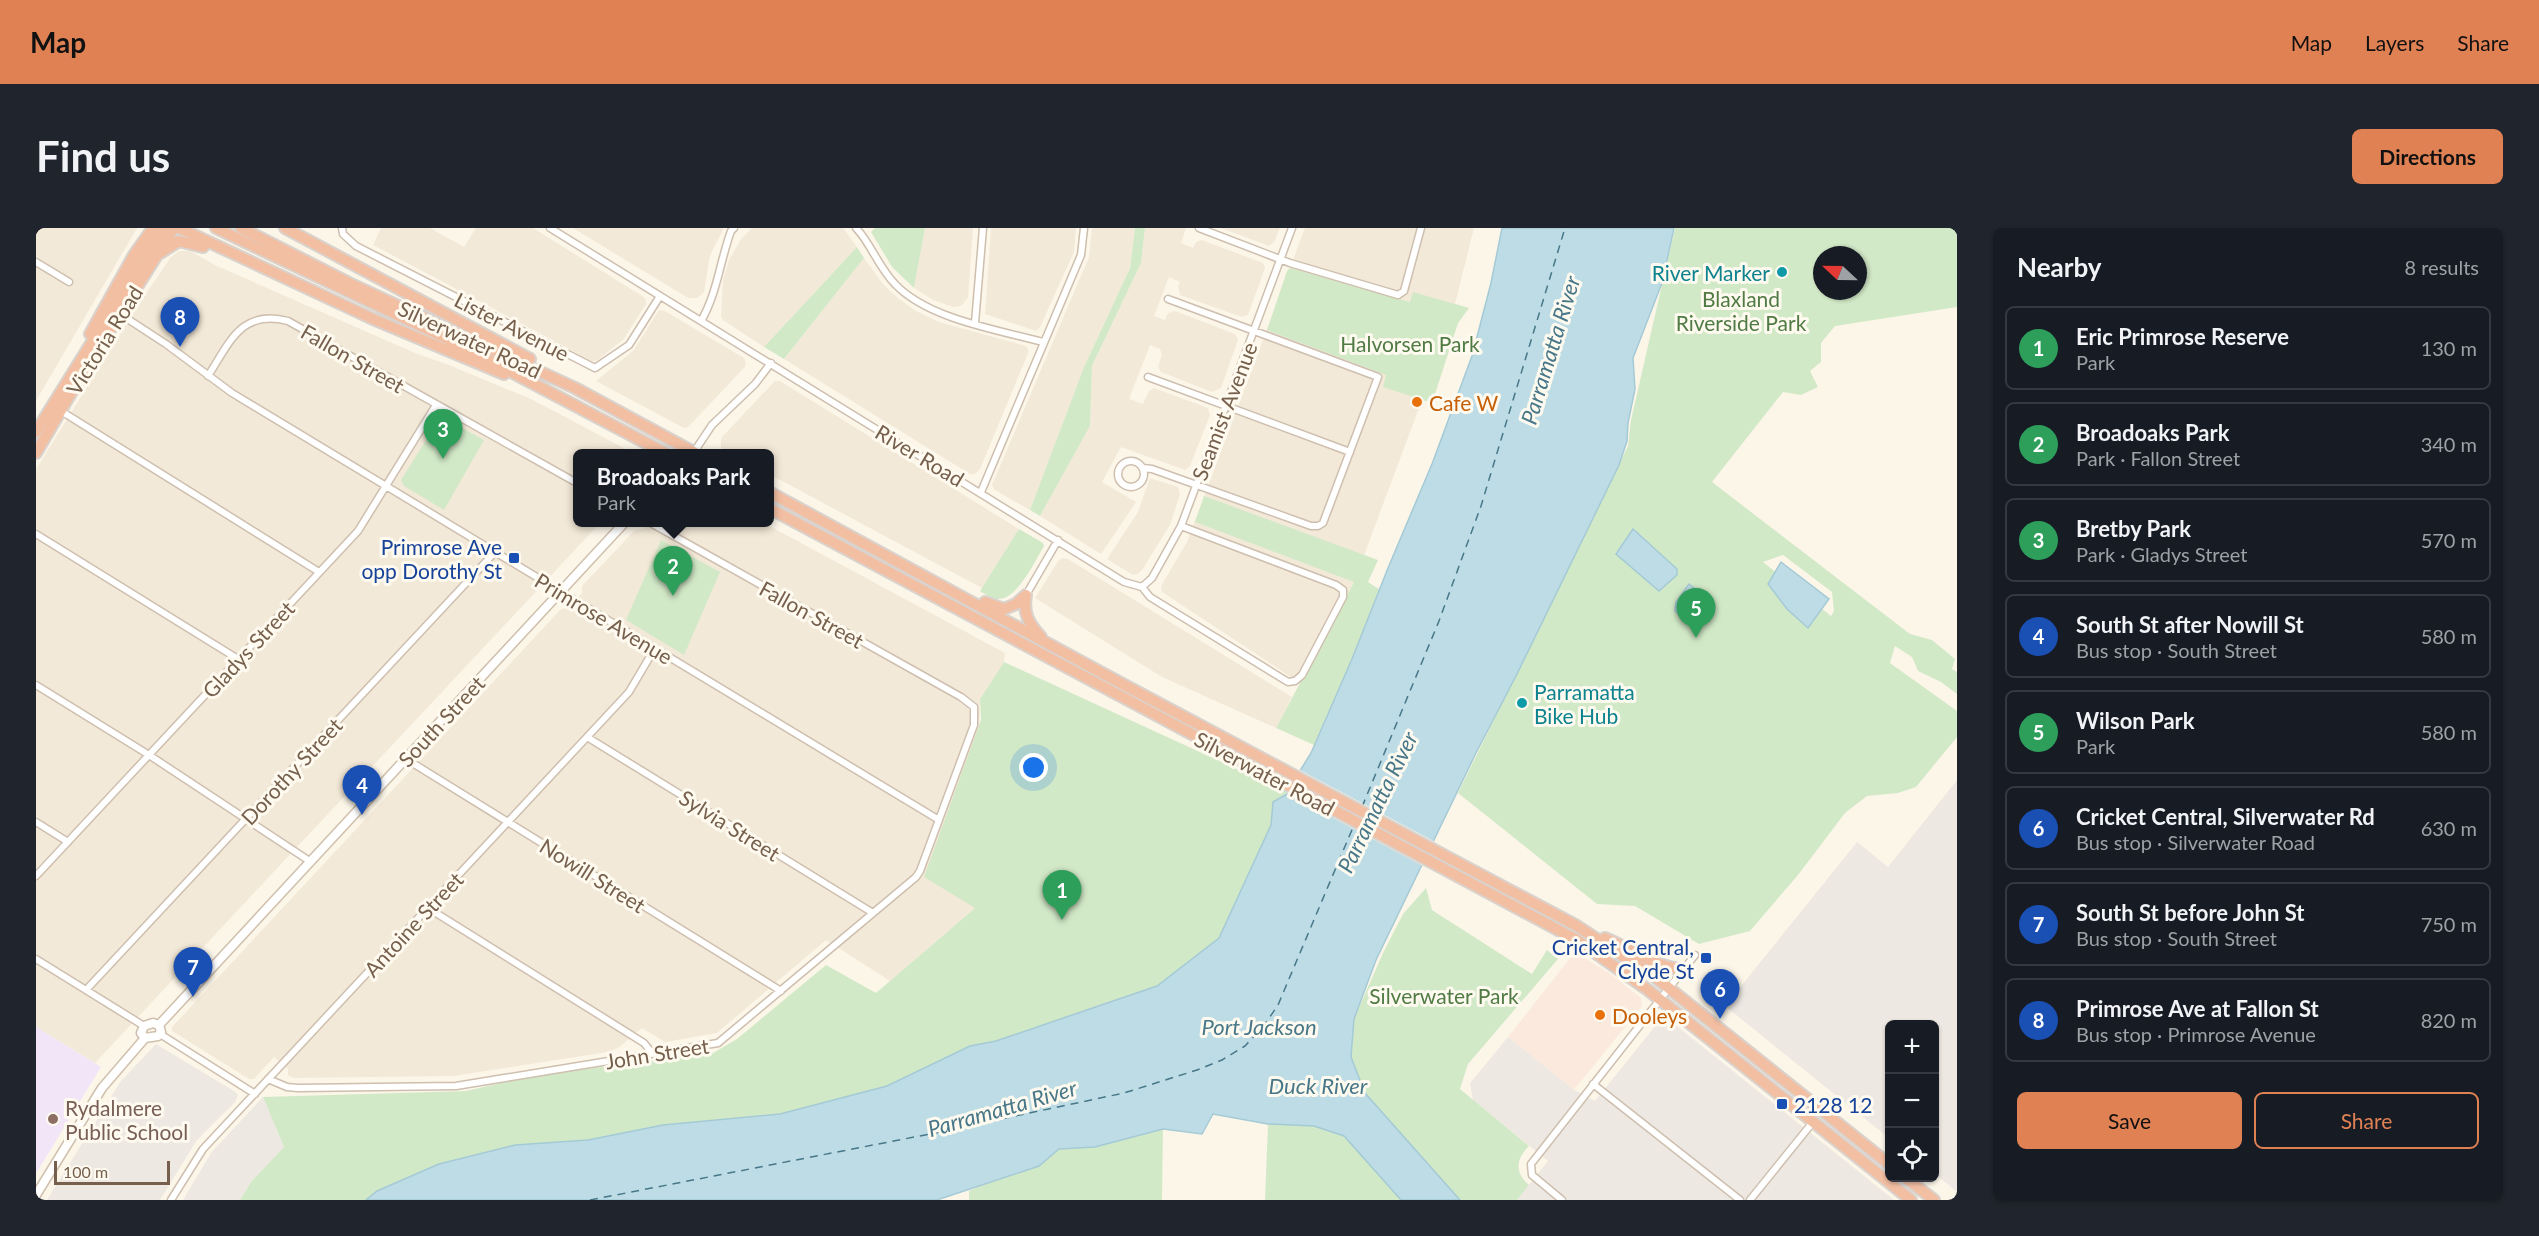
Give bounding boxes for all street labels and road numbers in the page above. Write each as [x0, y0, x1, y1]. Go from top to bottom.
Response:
street label: Victoria Road [61, 281, 147, 399]
street label: Lister Avenue [451, 287, 573, 365]
street label: Silverwater Road [394, 295, 546, 383]
street label: Fallon Street [297, 318, 409, 398]
street label: Seamist Avenue [1186, 338, 1262, 484]
street label: River Road [871, 419, 969, 491]
street label: Primrose Avenue [531, 567, 677, 669]
street label: Fallon Street [756, 575, 869, 653]
street label: Gladys Street [197, 595, 299, 702]
street label: South Street [393, 670, 490, 772]
street label: Dorothy Street [235, 712, 347, 829]
street label: Silverwater Road [1191, 726, 1339, 820]
street label: Sylvia Street [675, 784, 785, 866]
street label: Nowill Street [536, 833, 651, 918]
street label: Antoine Street [358, 866, 468, 981]
street label: John Street [603, 1032, 711, 1074]

